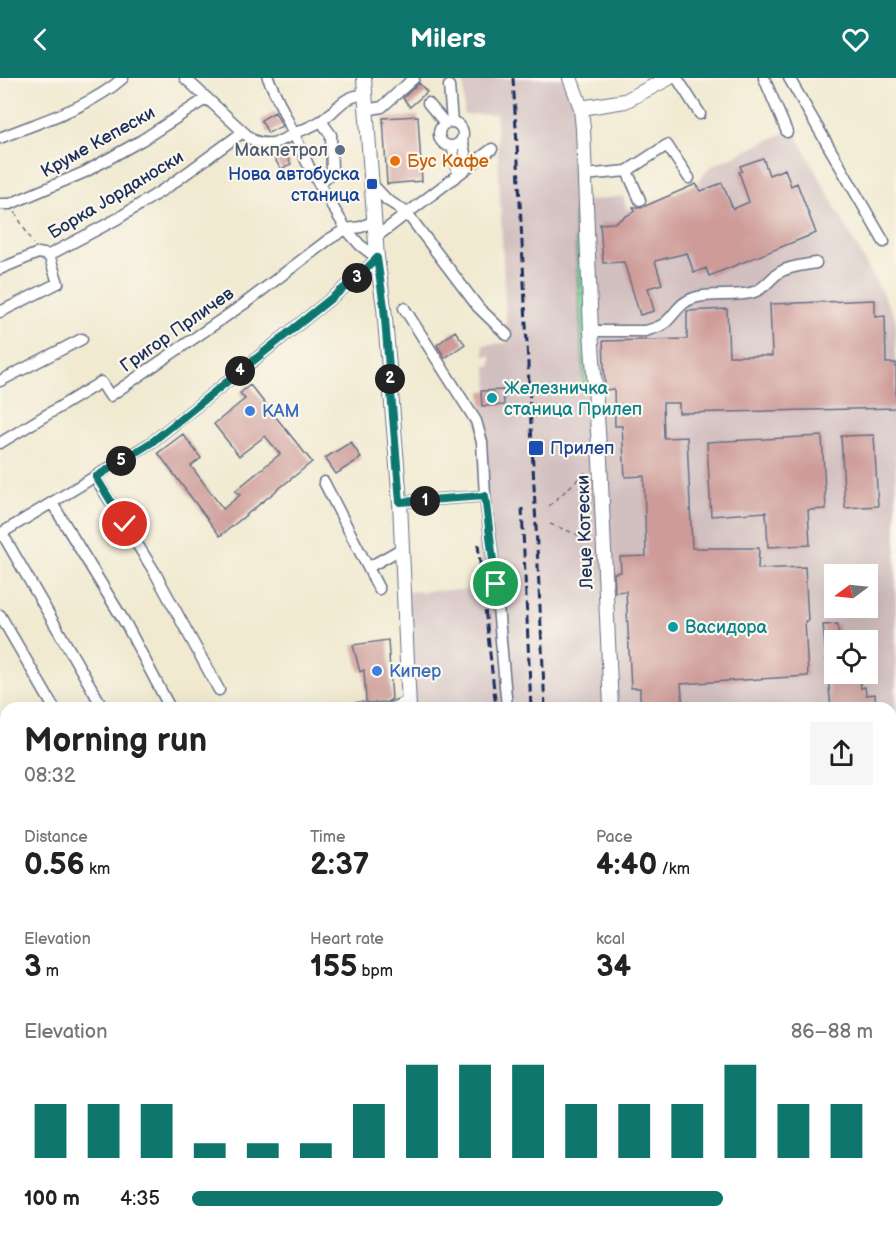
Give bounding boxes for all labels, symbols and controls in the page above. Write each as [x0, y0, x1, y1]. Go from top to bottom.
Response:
icon: back [24, 23, 57, 56]
text: Milers [410, 23, 486, 55]
icon: heart [839, 23, 872, 56]
street label: Круме Кепески [37, 102, 159, 182]
place label: Макпетрол [234, 140, 328, 161]
marker: Макпетрол [333, 143, 347, 157]
street label: Борка Јорданоски [45, 146, 187, 244]
place label: Бус Кафе [407, 151, 489, 172]
marker: Бус Кафе [388, 154, 402, 168]
place label: Нова автобуска станица [228, 164, 360, 206]
marker: Нова автобуска станица [365, 177, 379, 191]
pin: 3 [342, 263, 372, 293]
text: 3 [352, 268, 362, 287]
street label: Григор Прличев [116, 283, 238, 377]
pin: 4 [225, 356, 255, 386]
text: 4 [235, 361, 245, 380]
pin: 2 [375, 364, 405, 394]
text: 2 [385, 369, 395, 388]
place label: Железничка станица Прилеп [504, 378, 642, 420]
marker: Железничка станица Прилеп [485, 391, 499, 405]
place label: КАМ [262, 401, 300, 422]
marker: КАМ [243, 404, 257, 418]
place label: Прилеп [550, 438, 614, 459]
marker: Прилеп [527, 439, 545, 457]
pin: 5 [106, 446, 136, 476]
text: 5 [116, 451, 126, 470]
street label: Леце Котески [573, 474, 598, 591]
pin: 1 [410, 486, 440, 516]
text: 1 [422, 491, 428, 510]
pin [99, 498, 150, 549]
icon: check [108, 507, 141, 540]
pin [470, 558, 521, 609]
north arrow [824, 564, 878, 618]
map controls [824, 564, 878, 684]
icon: arrive [479, 567, 512, 600]
place label: Васидора [685, 617, 767, 638]
marker: Васидора [666, 620, 680, 634]
button: locate [824, 630, 878, 684]
place label: Кипер [389, 661, 441, 682]
marker: Кипер [370, 664, 384, 678]
text: Morning run [24, 721, 207, 761]
button: share [810, 722, 873, 785]
text: 08:32 [24, 764, 76, 788]
text: Distance [24, 828, 88, 847]
text: Time [310, 828, 345, 847]
text: Pace [596, 828, 632, 847]
text: 0.56 [24, 847, 85, 883]
text: 2:37 [310, 847, 369, 883]
text: 4:40 [596, 847, 657, 883]
text: km [85, 860, 110, 879]
text: /km [657, 860, 690, 879]
text: Elevation [24, 930, 91, 949]
text: Heart rate [310, 930, 384, 949]
text: kcal [596, 930, 625, 949]
text: 3 [24, 949, 42, 985]
text: 155 [310, 949, 357, 985]
text: 34 [596, 949, 631, 985]
text: m [42, 962, 59, 981]
text: bpm [357, 962, 393, 981]
text: Elevation [24, 1020, 107, 1044]
text: 86–88 m [791, 1020, 873, 1044]
text: 100 m [24, 1187, 80, 1211]
text: 4:35 [120, 1187, 160, 1211]

